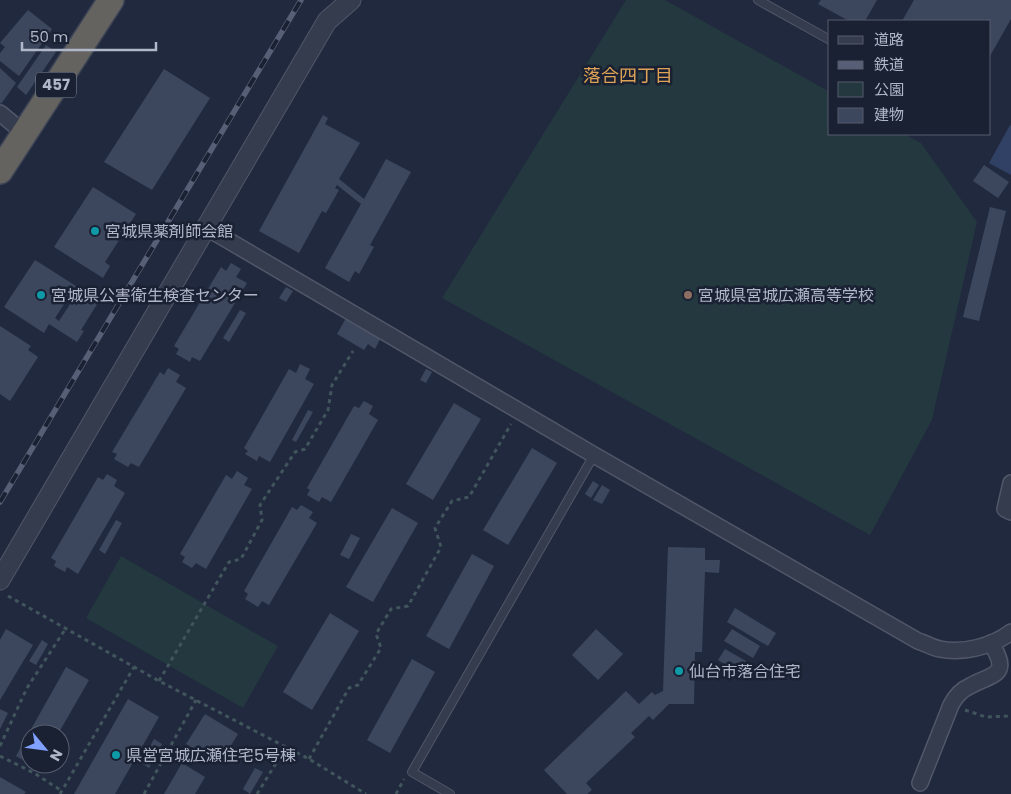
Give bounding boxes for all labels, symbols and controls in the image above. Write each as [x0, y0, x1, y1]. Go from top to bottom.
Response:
scale bar [22, 20, 156, 52]
legend [828, 20, 991, 135]
text: 50 m [30, 26, 68, 47]
text: 道路 [874, 29, 904, 50]
text: 鉄道 [874, 54, 904, 75]
district label: 落合四丁目 [583, 63, 673, 88]
road number: 457 [36, 72, 76, 98]
text: 公園 [874, 79, 904, 100]
text: 建物 [874, 104, 904, 125]
place label: 宮城県薬剤師会館 [105, 220, 233, 243]
marker: 宮城県薬剤師会館 [89, 225, 101, 237]
place label: 宮城県公害衛生検査センター [51, 284, 259, 307]
place label: 宮城県宮城広瀬高等学校 [698, 284, 874, 307]
marker: 宮城県公害衛生検査センター [35, 289, 47, 301]
marker: 宮城県宮城広瀬高等学校 [682, 289, 694, 301]
place label: 仙台市落合住宅 [689, 660, 801, 683]
marker: 仙台市落合住宅 [673, 665, 685, 677]
north arrow [20, 724, 70, 774]
place label: 県営宮城広瀬住宅5号棟 [126, 744, 296, 767]
text: N [45, 746, 68, 765]
marker: 県営宮城広瀬住宅5号棟 [110, 749, 122, 761]

